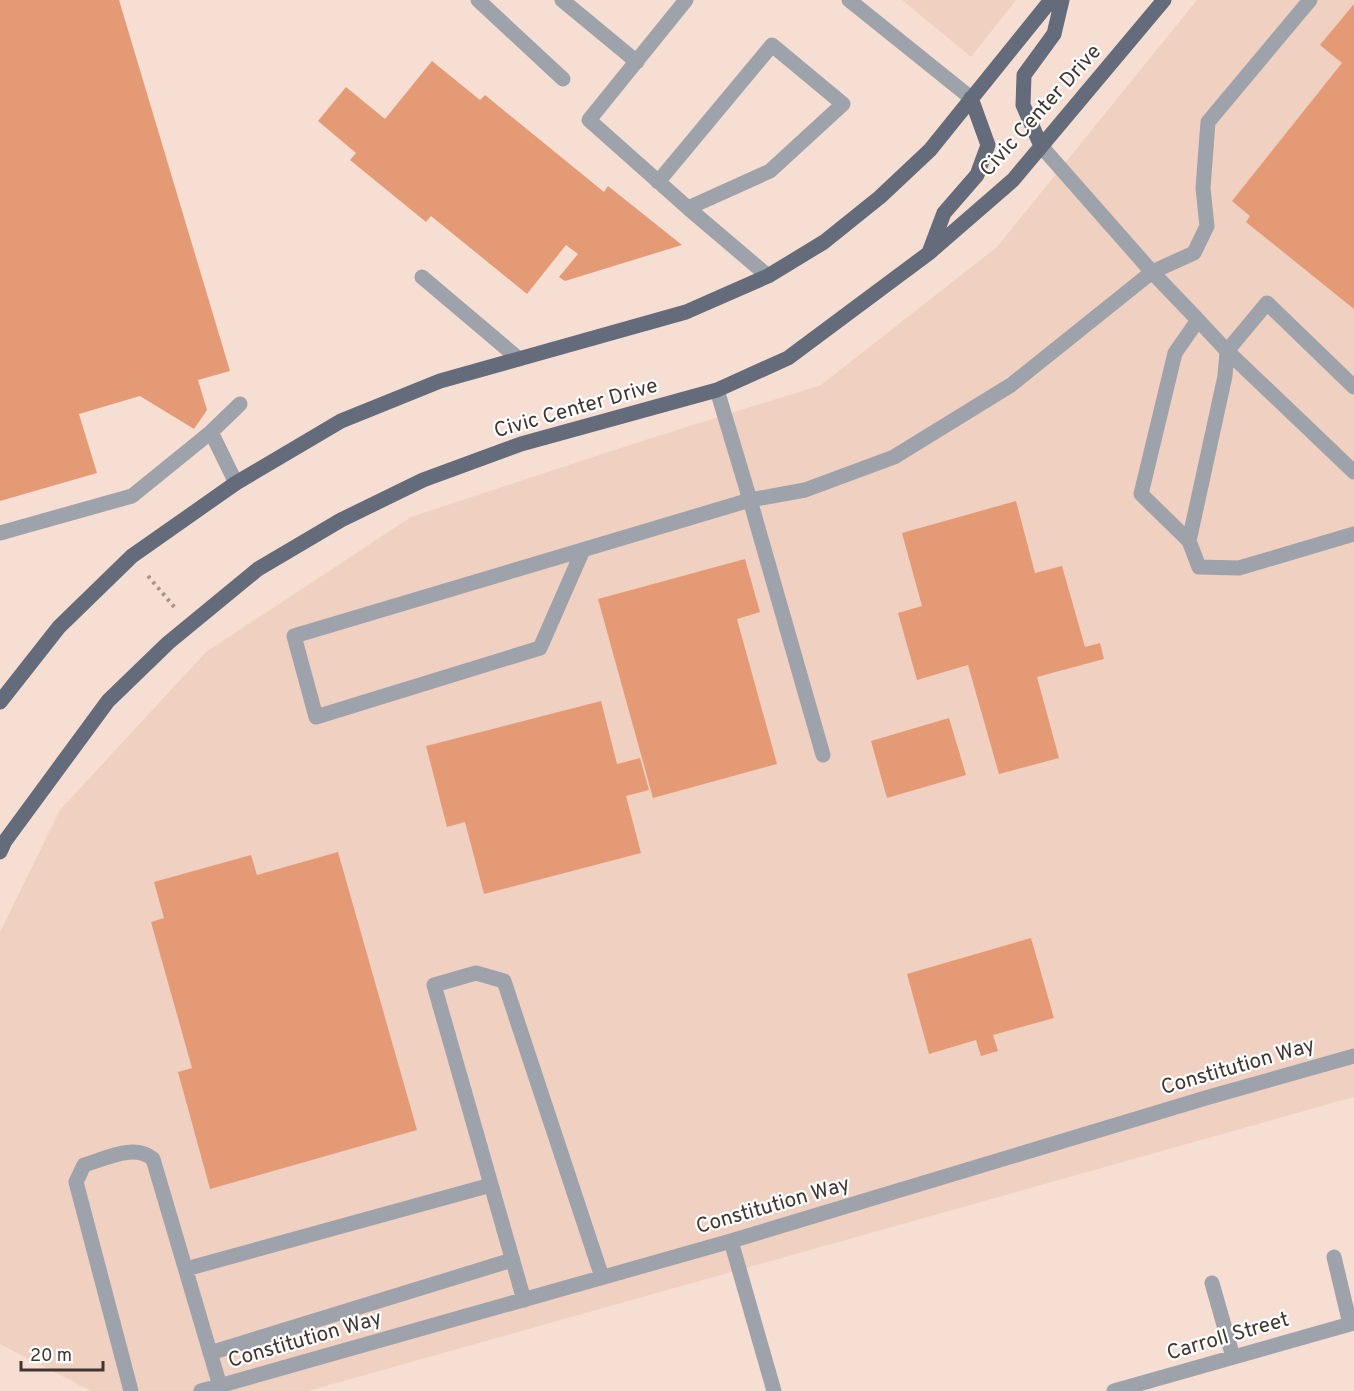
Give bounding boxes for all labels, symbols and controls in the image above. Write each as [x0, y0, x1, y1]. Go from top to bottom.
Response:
street label: Civic Center Drive [974, 39, 1108, 183]
street label: Civic Center Drive [491, 373, 661, 445]
street label: Constitution Way [1158, 1032, 1318, 1102]
street label: Constitution Way [693, 1171, 853, 1241]
street label: Constitution Way [225, 1305, 385, 1375]
street label: Carroll Street [1164, 1307, 1292, 1367]
scale bar [21, 1334, 104, 1372]
text: 20 m [30, 1345, 72, 1368]

